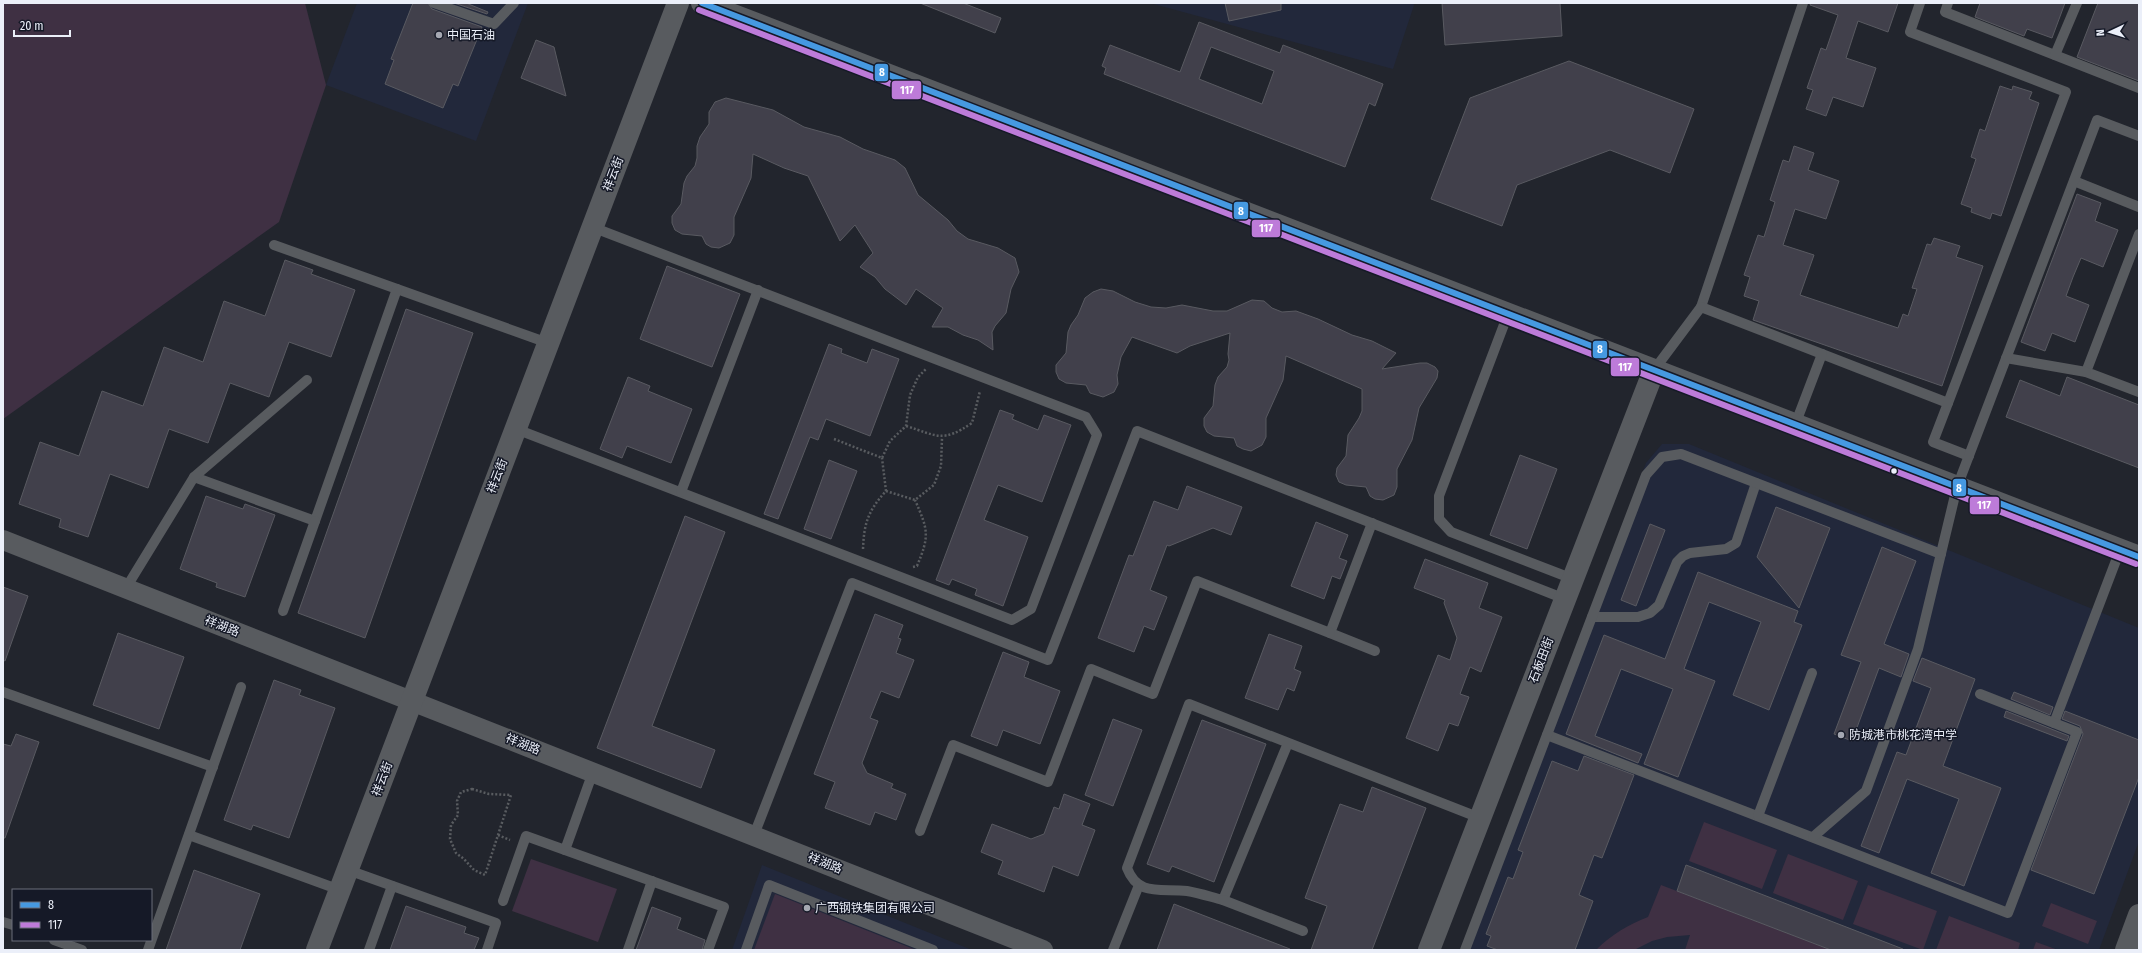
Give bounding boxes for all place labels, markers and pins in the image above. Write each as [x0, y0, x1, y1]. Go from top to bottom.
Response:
place label: 中国石油 [447, 28, 495, 42]
marker: 中国石油 [434, 30, 444, 40]
unlabelled marker [1889, 466, 1899, 476]
place label: 防城港市桃花湾中学 [1849, 728, 1957, 742]
marker: 防城港市桃花湾中学 [1836, 730, 1846, 740]
place label: 广西钢铁集团有限公司 [815, 901, 935, 915]
marker: 广西钢铁集团有限公司 [802, 903, 812, 913]

